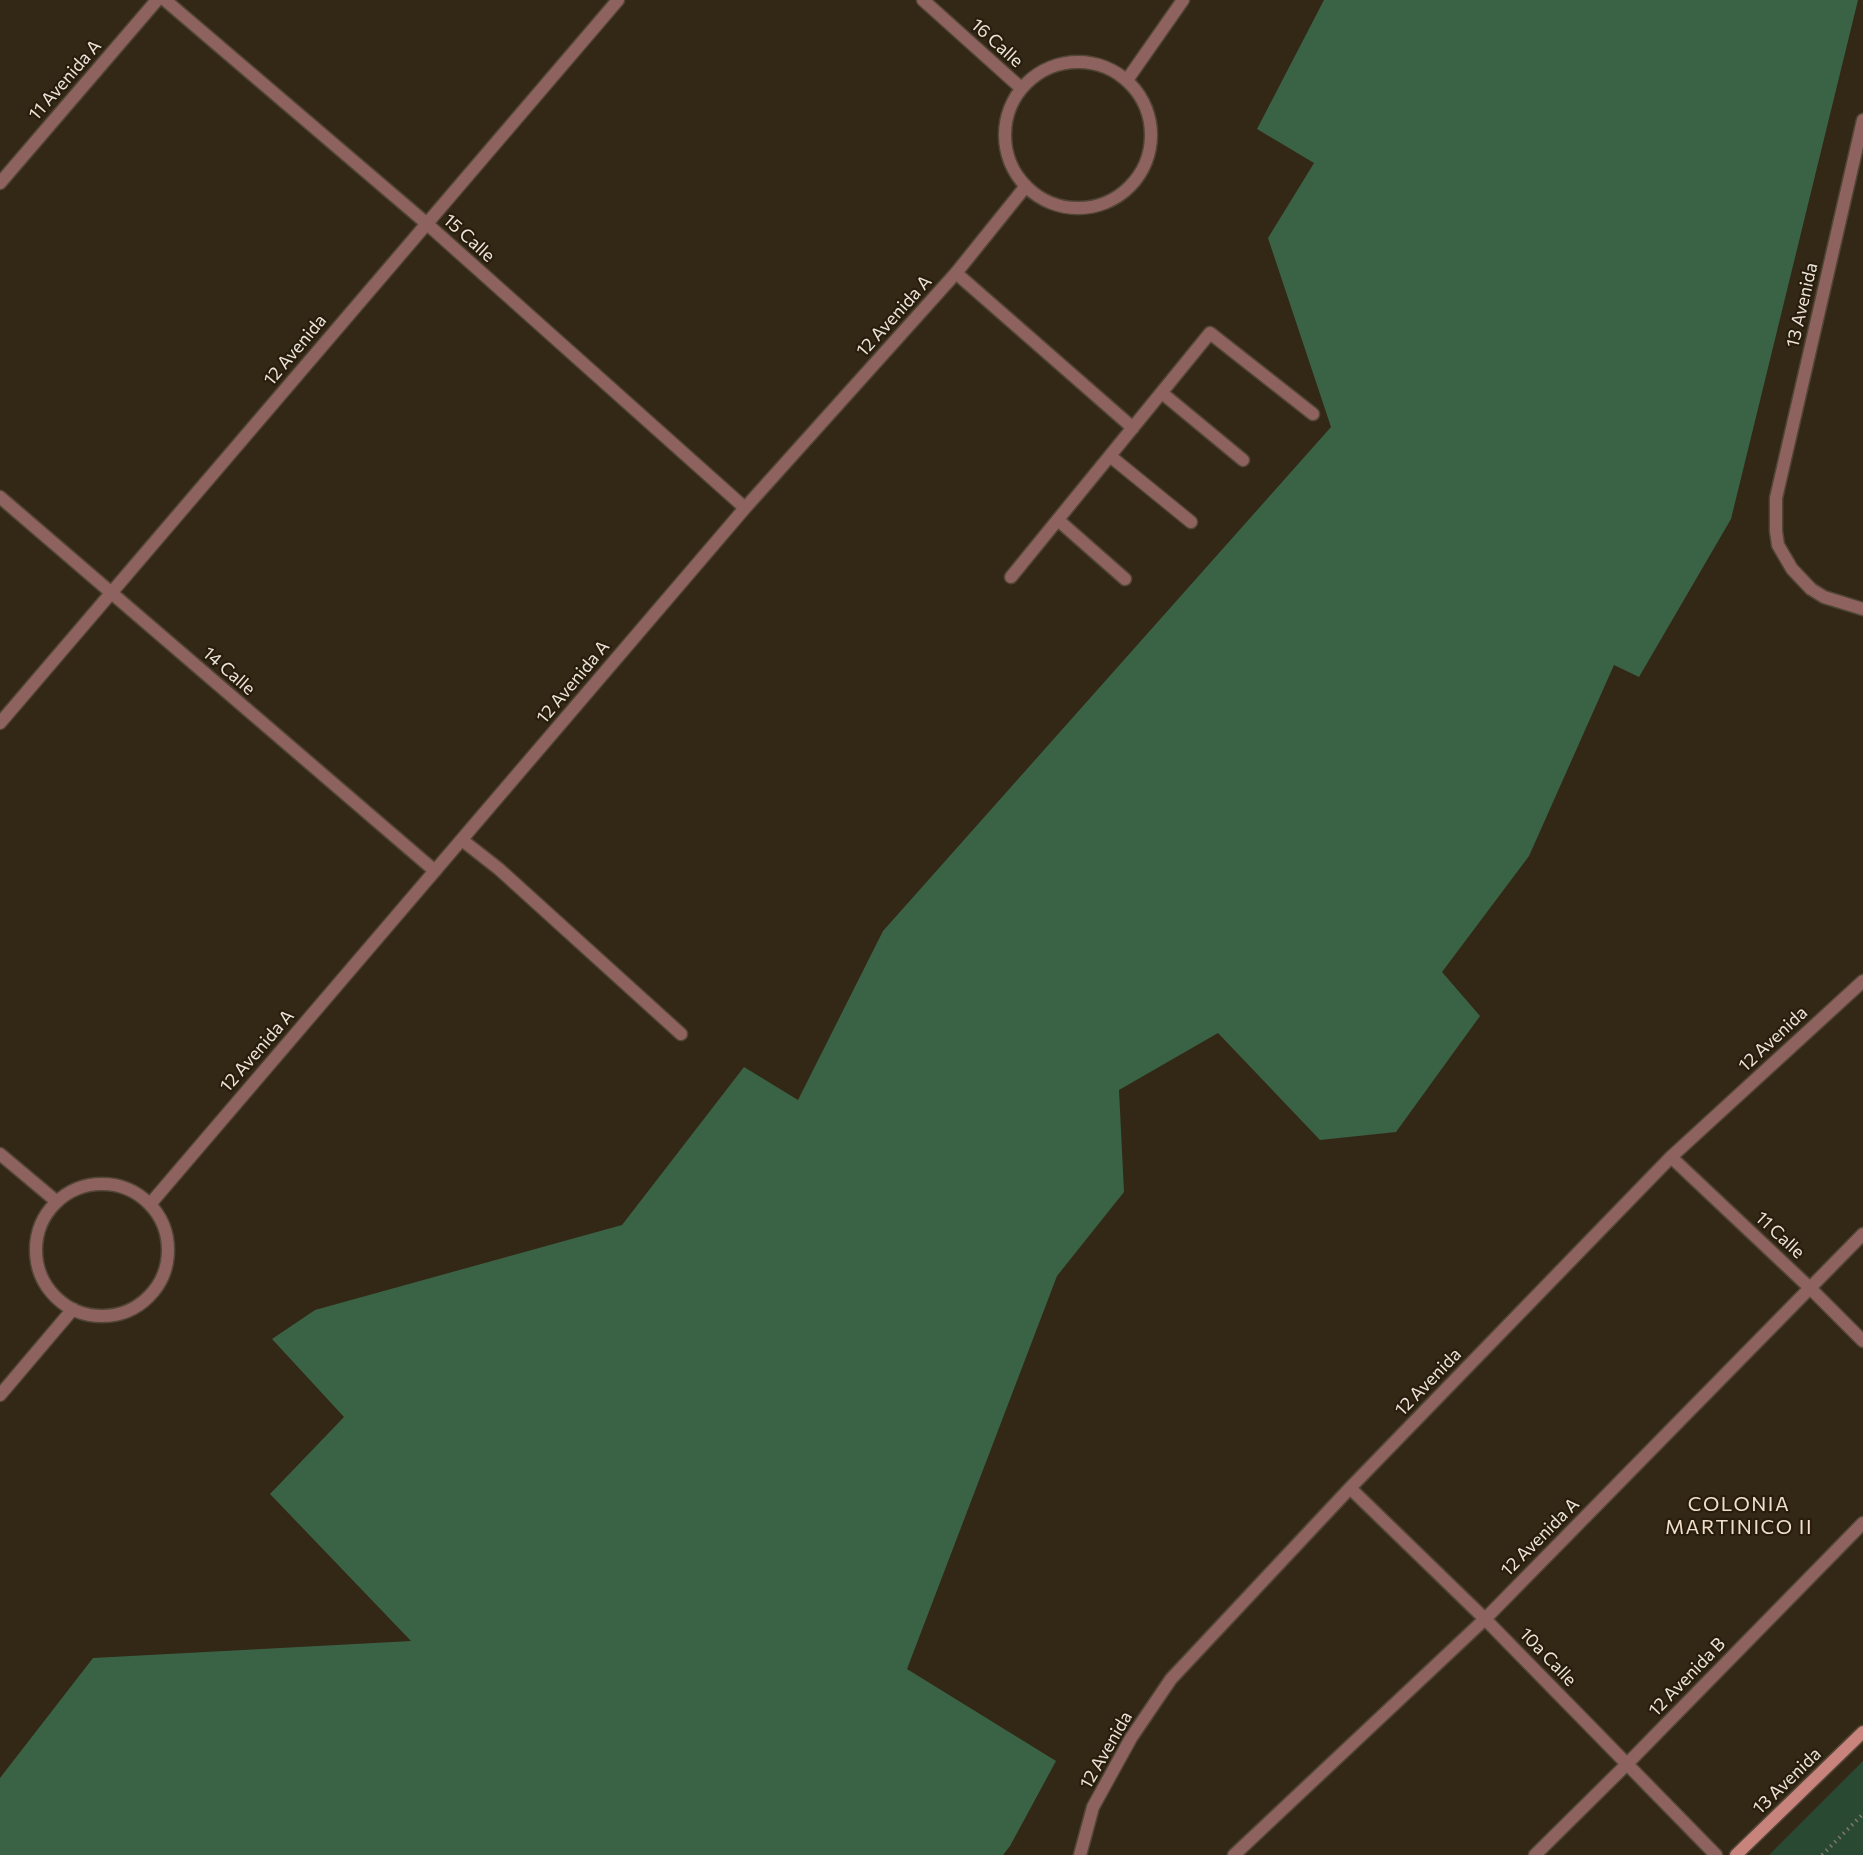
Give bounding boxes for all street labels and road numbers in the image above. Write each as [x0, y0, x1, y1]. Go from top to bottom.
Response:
street label: 16 Calle [967, 14, 1027, 72]
street label: 11 Avenida A [24, 35, 106, 125]
street label: 15 Calle [439, 209, 499, 267]
street label: 13 Avenida [1782, 261, 1822, 349]
street label: 12 Avenida A [852, 271, 936, 361]
street label: 12 Avenida [259, 310, 331, 390]
street label: 12 Avenida A [532, 636, 614, 728]
street label: 14 Calle [198, 642, 260, 700]
street label: 12 Avenida [1734, 1002, 1812, 1076]
street label: 12 Avenida A [215, 1005, 299, 1097]
street label: 11 Calle [1751, 1207, 1809, 1263]
street label: 12 Avenida [1390, 1344, 1466, 1420]
street label: 12 Avenida A [1496, 1493, 1584, 1581]
street label: 10a Calle [1515, 1623, 1581, 1691]
street label: 12 Avenida B [1644, 1633, 1730, 1721]
street label: 12 Avenida [1075, 1707, 1137, 1793]
street label: 13 Avenida [1748, 1743, 1826, 1819]

